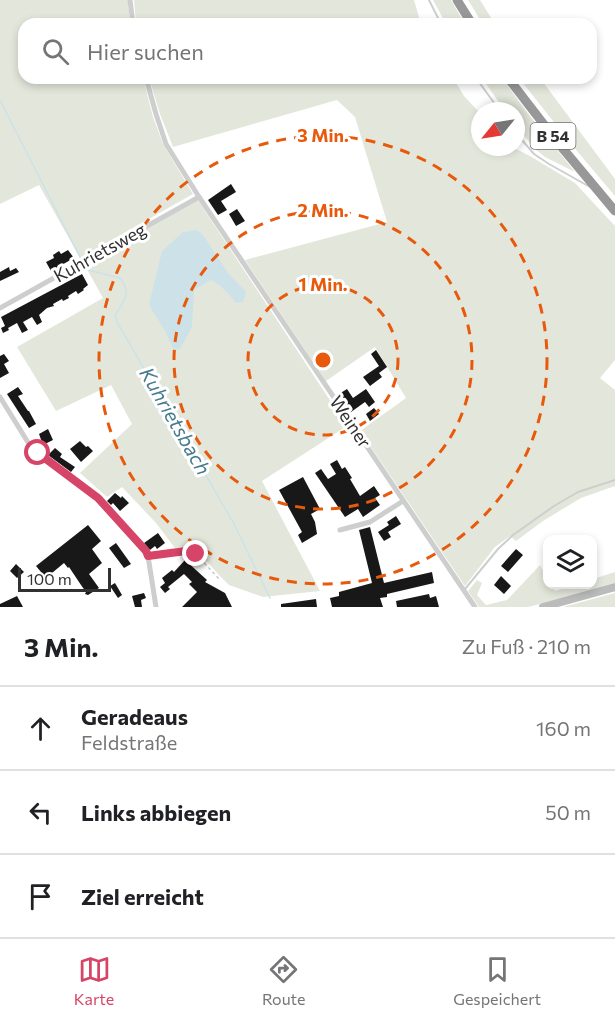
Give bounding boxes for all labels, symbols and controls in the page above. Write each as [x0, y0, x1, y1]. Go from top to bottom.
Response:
search box [18, 18, 597, 84]
icon: search [39, 35, 72, 68]
text: Hier suchen [87, 38, 204, 65]
north arrow [471, 102, 525, 156]
road number: B 54 [530, 123, 576, 149]
text: 3 Min. [297, 124, 349, 146]
text: 2 Min. [297, 199, 349, 221]
street label: Kuhrietsweg [50, 218, 150, 287]
text: 1 Min. [298, 273, 348, 295]
centre of rings [313, 350, 333, 370]
water label: Kuhrietsbach [135, 362, 216, 479]
street label: Weiner [325, 391, 376, 452]
route start [24, 439, 50, 465]
map controls [543, 535, 597, 589]
button: layers [543, 535, 597, 589]
route end [182, 540, 208, 566]
scale bar [18, 565, 111, 592]
text: 100 m [27, 569, 72, 588]
text: 3 Min. [24, 631, 98, 662]
text: Zu Fuß · 210 m [462, 634, 591, 658]
text: Geradeaus [81, 703, 188, 730]
icon: ahead [24, 712, 57, 745]
text: 160 m [536, 716, 591, 740]
text: Feldstraße [81, 730, 177, 754]
icon: left [24, 796, 57, 829]
text: Links abbiegen [81, 799, 231, 826]
text: 50 m [545, 800, 591, 824]
icon: arrive [24, 880, 57, 913]
text: Ziel erreicht [81, 883, 204, 910]
tab: Karte [74, 953, 114, 1008]
tab: Route [262, 953, 306, 1008]
tab: Gespeichert [453, 953, 541, 1008]

